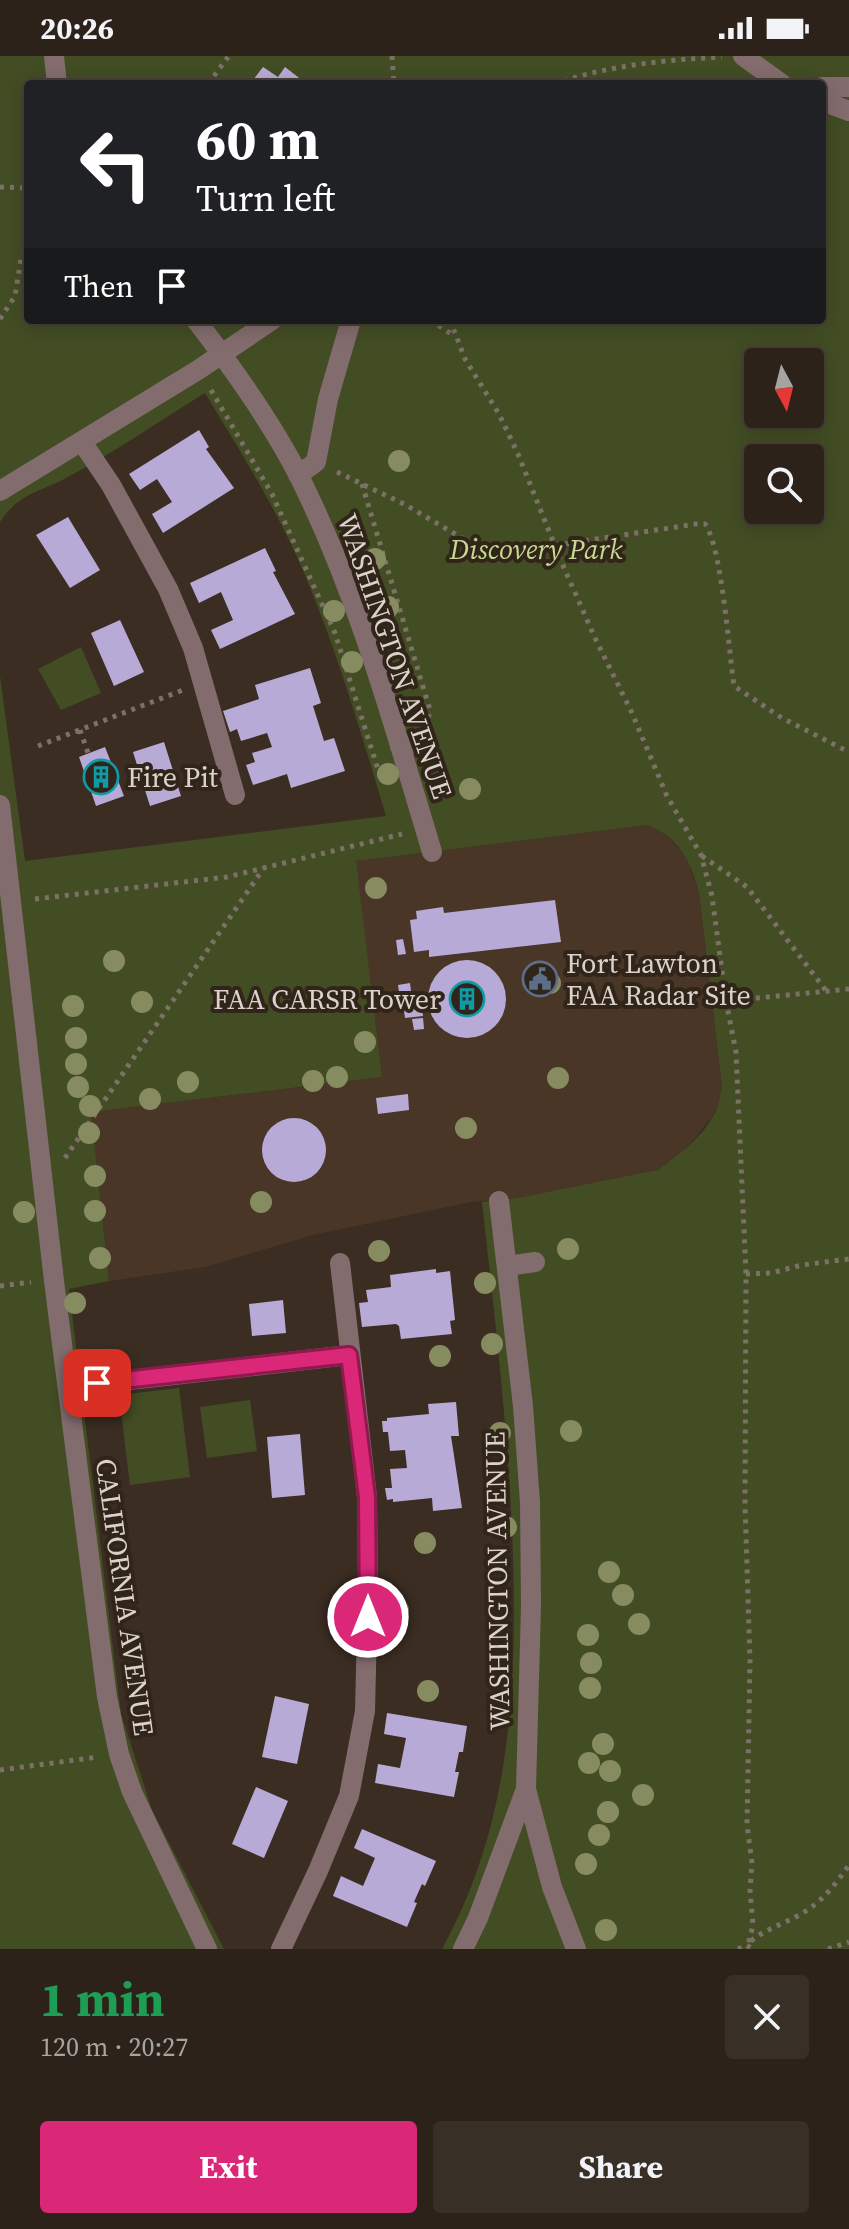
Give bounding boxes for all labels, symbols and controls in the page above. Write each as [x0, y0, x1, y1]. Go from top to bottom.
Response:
text: 20:26 [40, 8, 114, 49]
text: 60 m [196, 101, 319, 178]
icon: left [64, 112, 168, 216]
text: Turn left [196, 174, 335, 223]
icon: arrive [150, 264, 194, 308]
text: Then [64, 266, 134, 307]
north arrow [744, 348, 824, 428]
map controls [744, 348, 824, 524]
button: search [744, 444, 824, 524]
street label: WASHINGTON AVENUE [328, 509, 462, 803]
park label: Discovery Park [449, 530, 623, 568]
building icon: Fire Pit [82, 758, 120, 796]
place label: Fire Pit [127, 758, 219, 796]
place label: Fort Lawton FAA Radar Site [566, 944, 751, 1014]
public building icon: Fort Lawton FAA Radar Site [521, 960, 559, 998]
place label: FAA CARSR Tower [213, 980, 441, 1018]
building icon: FAA CARSR Tower [448, 980, 486, 1018]
pin [63, 1349, 131, 1417]
icon: arrive [75, 1361, 119, 1405]
street label: WASHINGTON AVENUE [475, 1431, 519, 1731]
street label: CALIFORNIA AVENUE [87, 1456, 163, 1738]
position arrow [326, 1575, 410, 1659]
text: 1 min [40, 1966, 165, 2032]
button: close [725, 1975, 809, 2059]
text: 120 m · 20:27 [40, 2029, 188, 2065]
button: Exit [40, 2121, 417, 2213]
button: Share [433, 2121, 809, 2213]

